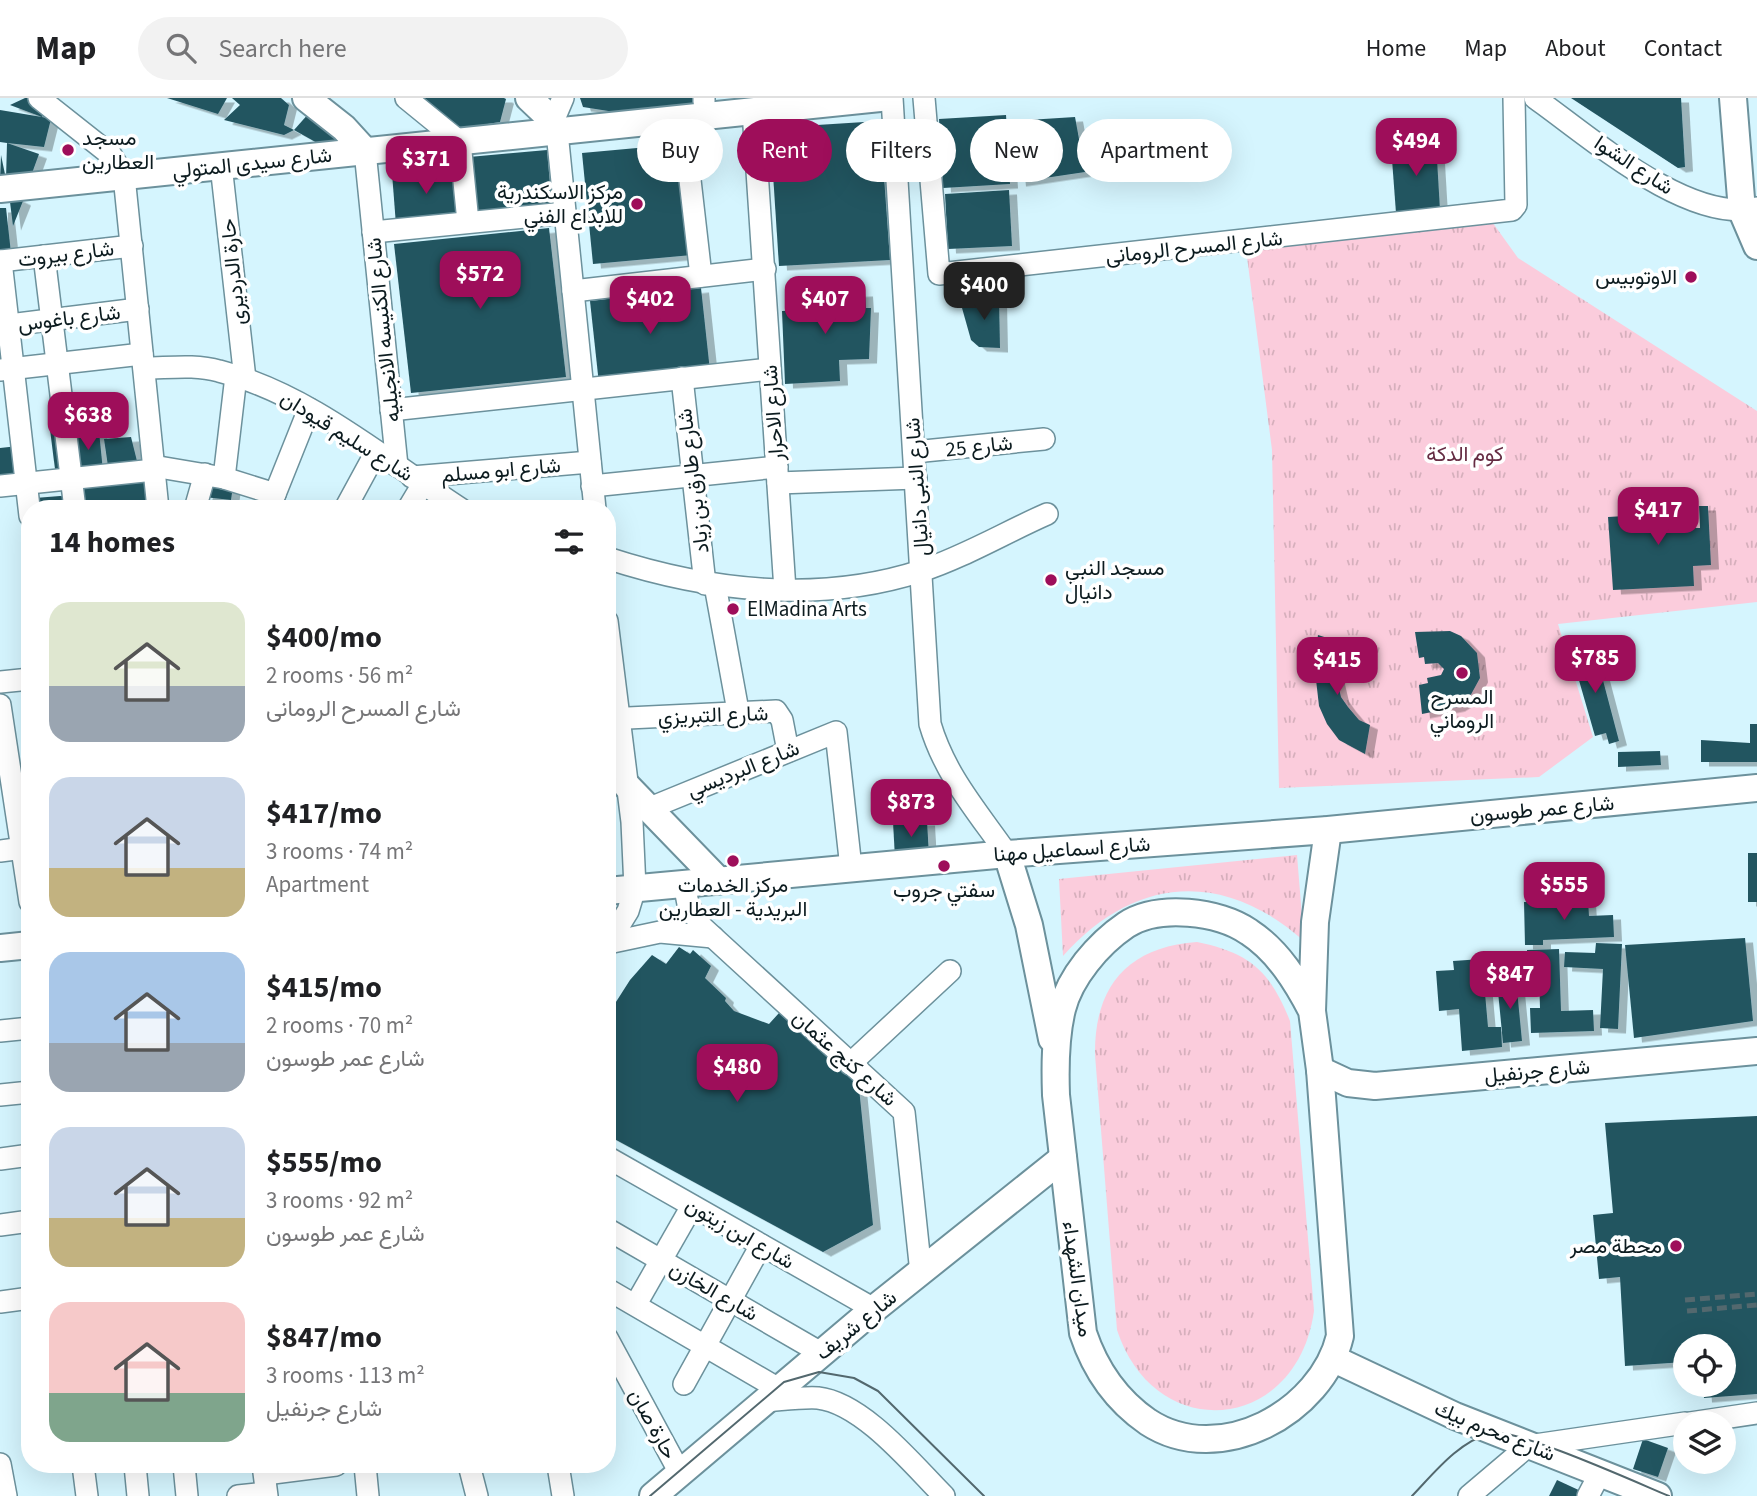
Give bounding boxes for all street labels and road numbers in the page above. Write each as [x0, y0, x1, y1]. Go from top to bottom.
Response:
street label: شارع الشوا [1588, 128, 1680, 202]
street label: شارع سيدى المتولي [171, 140, 333, 188]
street label: حارة الدرديرى [212, 217, 254, 327]
street label: شارع المسرح الرومانى [1104, 223, 1284, 271]
street label: شارع بيروت [16, 233, 116, 275]
street label: شارع الكنيسه الانجيليه [358, 236, 408, 424]
street label: شارع باغوس [16, 297, 122, 339]
street label: شارع الاحرار [755, 364, 791, 463]
street label: شارع سليم قيودان [275, 383, 419, 489]
street label: شارع طارق بن زياد [669, 407, 717, 555]
street label: شارع النبى دانيال [897, 417, 937, 557]
street label: شارع 25 [944, 428, 1014, 464]
street label: شارع ابو مسلم [440, 450, 562, 490]
street label: شارع التبريزي [657, 698, 769, 734]
street label: شارع البرديسي [682, 733, 805, 807]
street label: شارع عمر طوسون [1469, 788, 1615, 830]
street label: شارع اسماعيل مهنا [993, 829, 1151, 869]
street label: شارع كنج عثمان [786, 1003, 904, 1113]
street label: شارع جرنفيل [1483, 1051, 1591, 1091]
street label: شارع ابن زيتون [680, 1190, 800, 1276]
street label: ميدان الشهداء [1055, 1219, 1101, 1339]
street label: شارع الخازن [664, 1254, 764, 1328]
street label: شارع شريف [809, 1283, 903, 1367]
street label: حارة صان [621, 1383, 685, 1465]
street label: شارع محرم بيك [1430, 1393, 1560, 1469]

